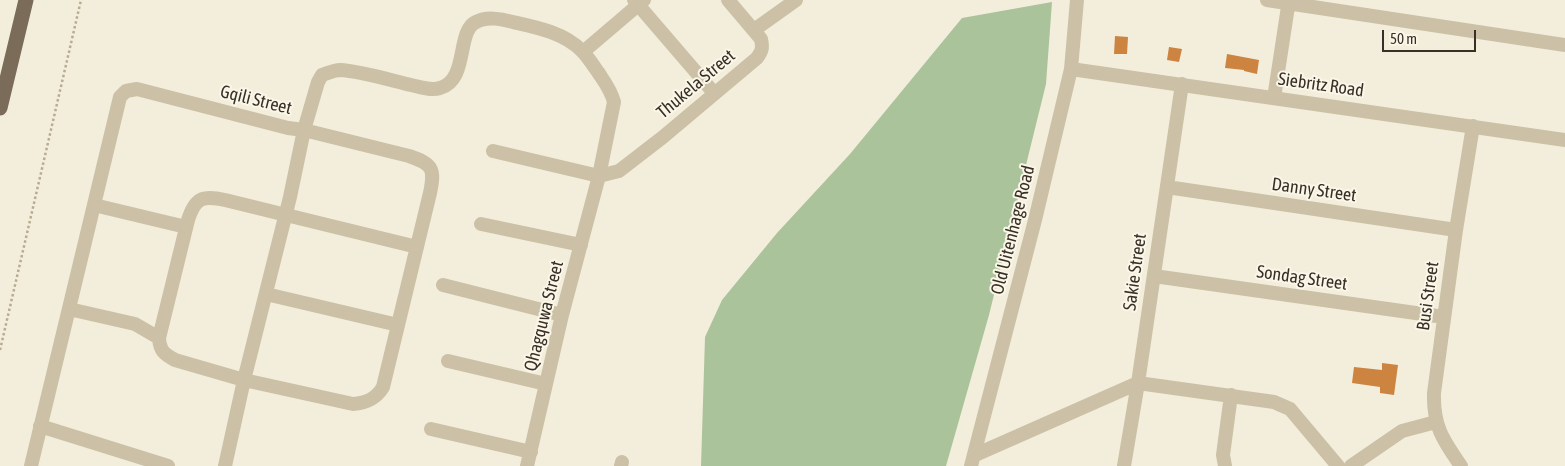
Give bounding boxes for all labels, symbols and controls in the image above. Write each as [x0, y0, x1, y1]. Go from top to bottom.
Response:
scale bar [1385, 20, 1479, 52]
text: 50 m [1390, 30, 1417, 47]
street label: Thukela Street [652, 45, 740, 123]
street label: Siebritz Road [1277, 68, 1365, 102]
street label: Gqili Street [218, 81, 294, 119]
street label: Old Uitenhage Road [987, 163, 1039, 297]
street label: Danny Street [1270, 173, 1358, 207]
street label: Sakie Street [1119, 232, 1151, 312]
street label: Qhagquwa Street [520, 259, 568, 373]
street label: Busi Street [1412, 260, 1444, 332]
street label: Sondag Street [1255, 261, 1349, 295]

